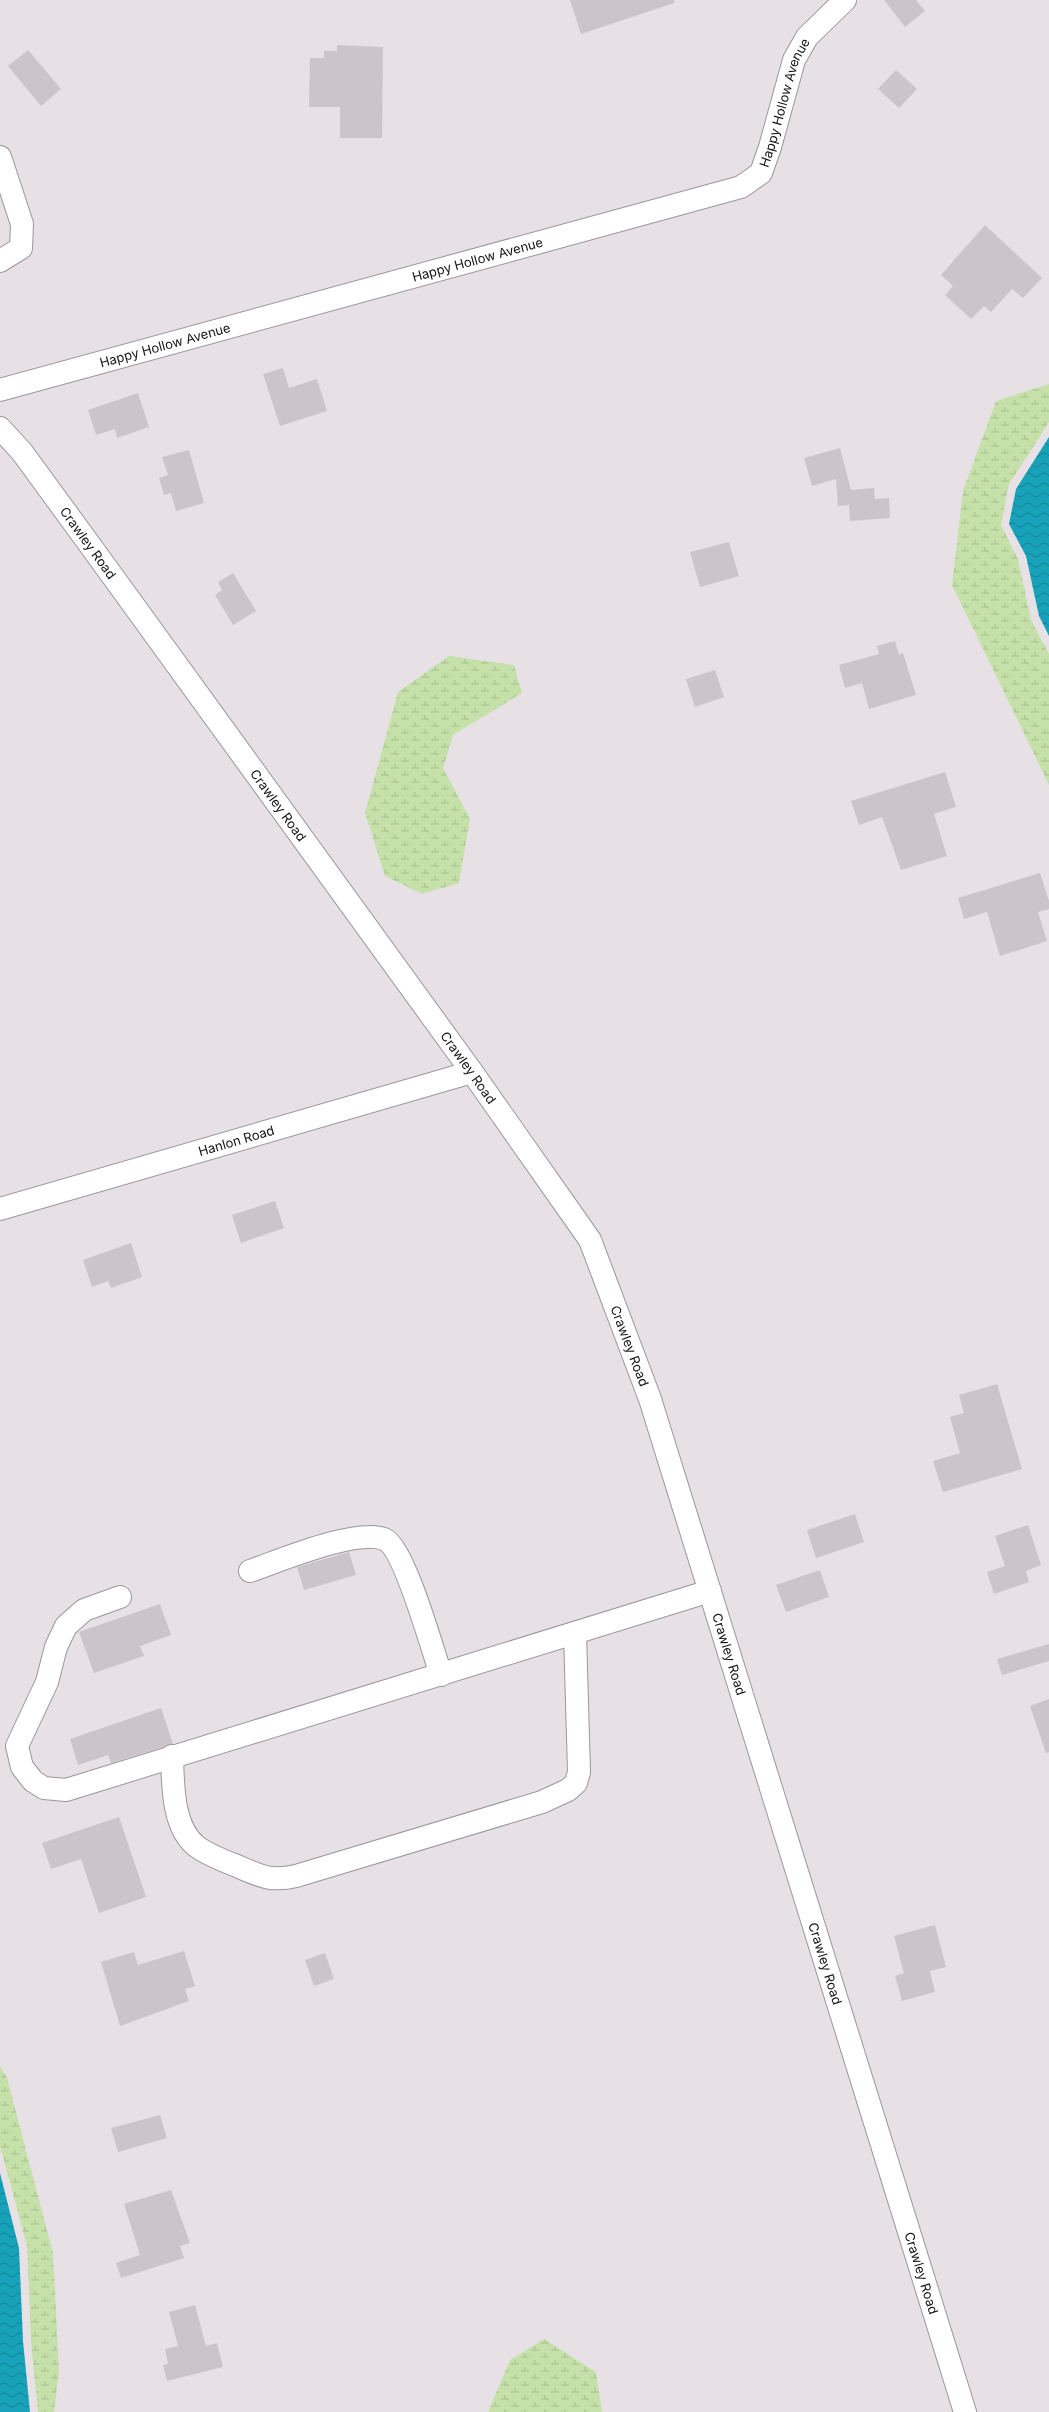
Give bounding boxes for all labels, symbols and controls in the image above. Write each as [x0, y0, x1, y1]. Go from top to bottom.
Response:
street label: Happy Hollow Avenue [756, 35, 813, 169]
street label: Happy Hollow Avenue [410, 234, 545, 285]
street label: Happy Hollow Avenue [98, 319, 232, 370]
street label: Crawley Road [57, 504, 120, 582]
street label: Crawley Road [247, 766, 310, 844]
street label: Crawley Road [437, 1028, 500, 1107]
street label: Hanlon Road [196, 1122, 276, 1159]
street label: Crawley Road [607, 1303, 652, 1388]
street label: Crawley Road [709, 1611, 750, 1697]
street label: Crawley Road [805, 1920, 846, 2006]
street label: Crawley Road [901, 2230, 942, 2316]

